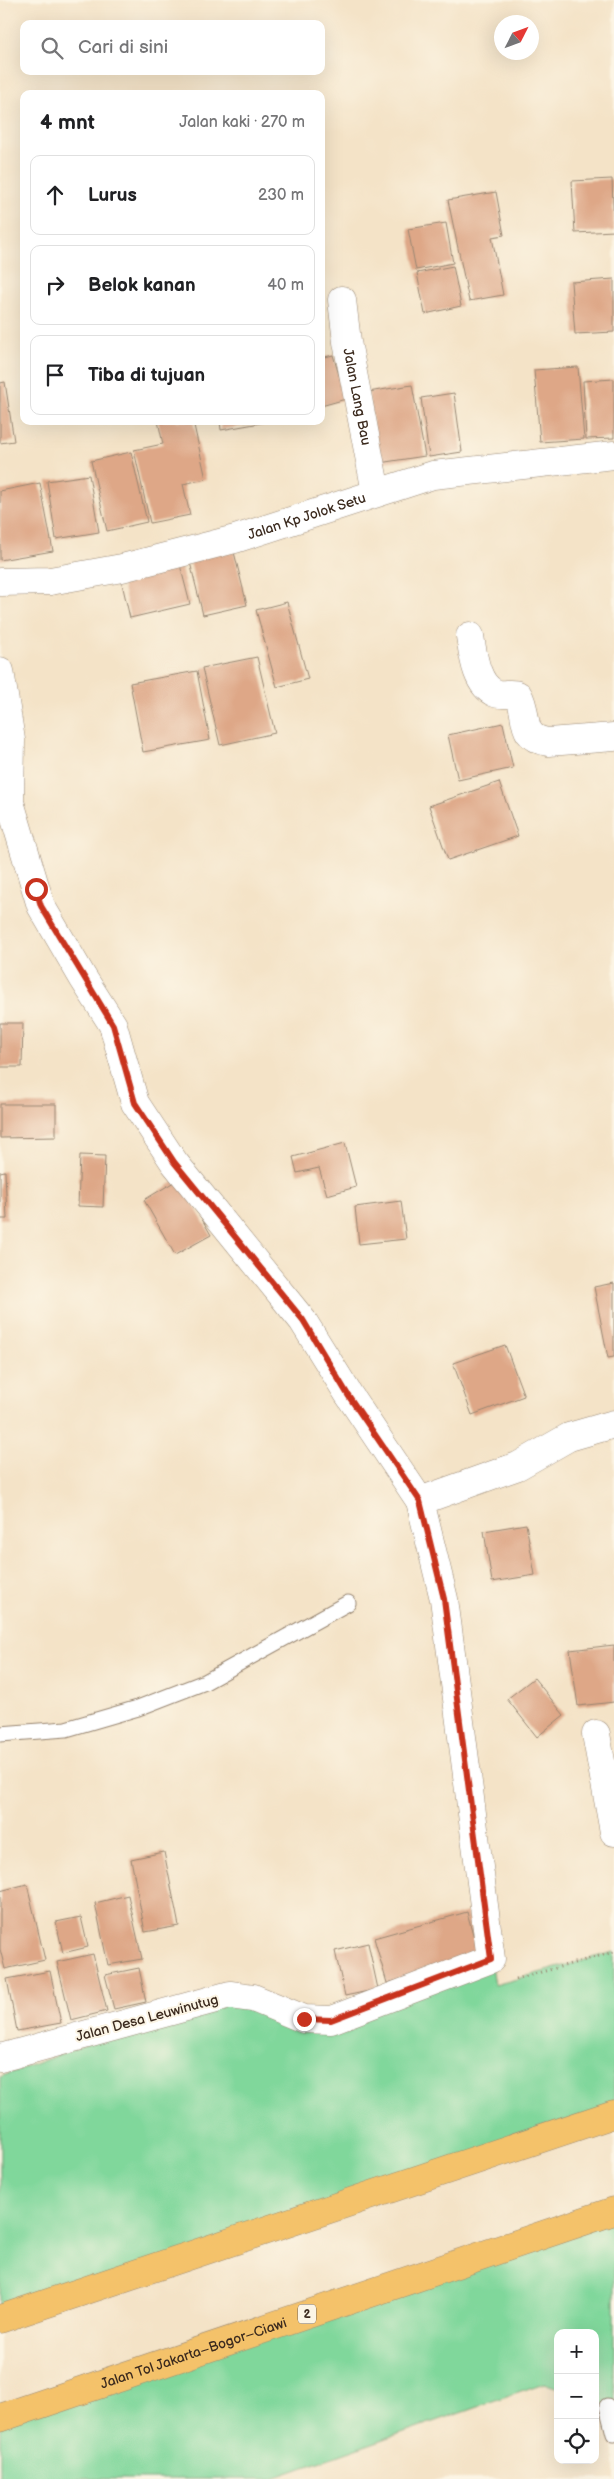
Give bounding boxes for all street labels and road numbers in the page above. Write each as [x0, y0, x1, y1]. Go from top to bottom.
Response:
street label: Jalan Lang Bau [340, 347, 375, 447]
street label: Jalan Kp Jolok Setu [245, 489, 368, 543]
street label: Jalan Desa Leuwinutug [74, 1991, 220, 2045]
road number: 2 [298, 2304, 316, 2324]
street label: Jalan Tol Jakarta–Bogor–Ciawi [98, 2314, 289, 2392]

